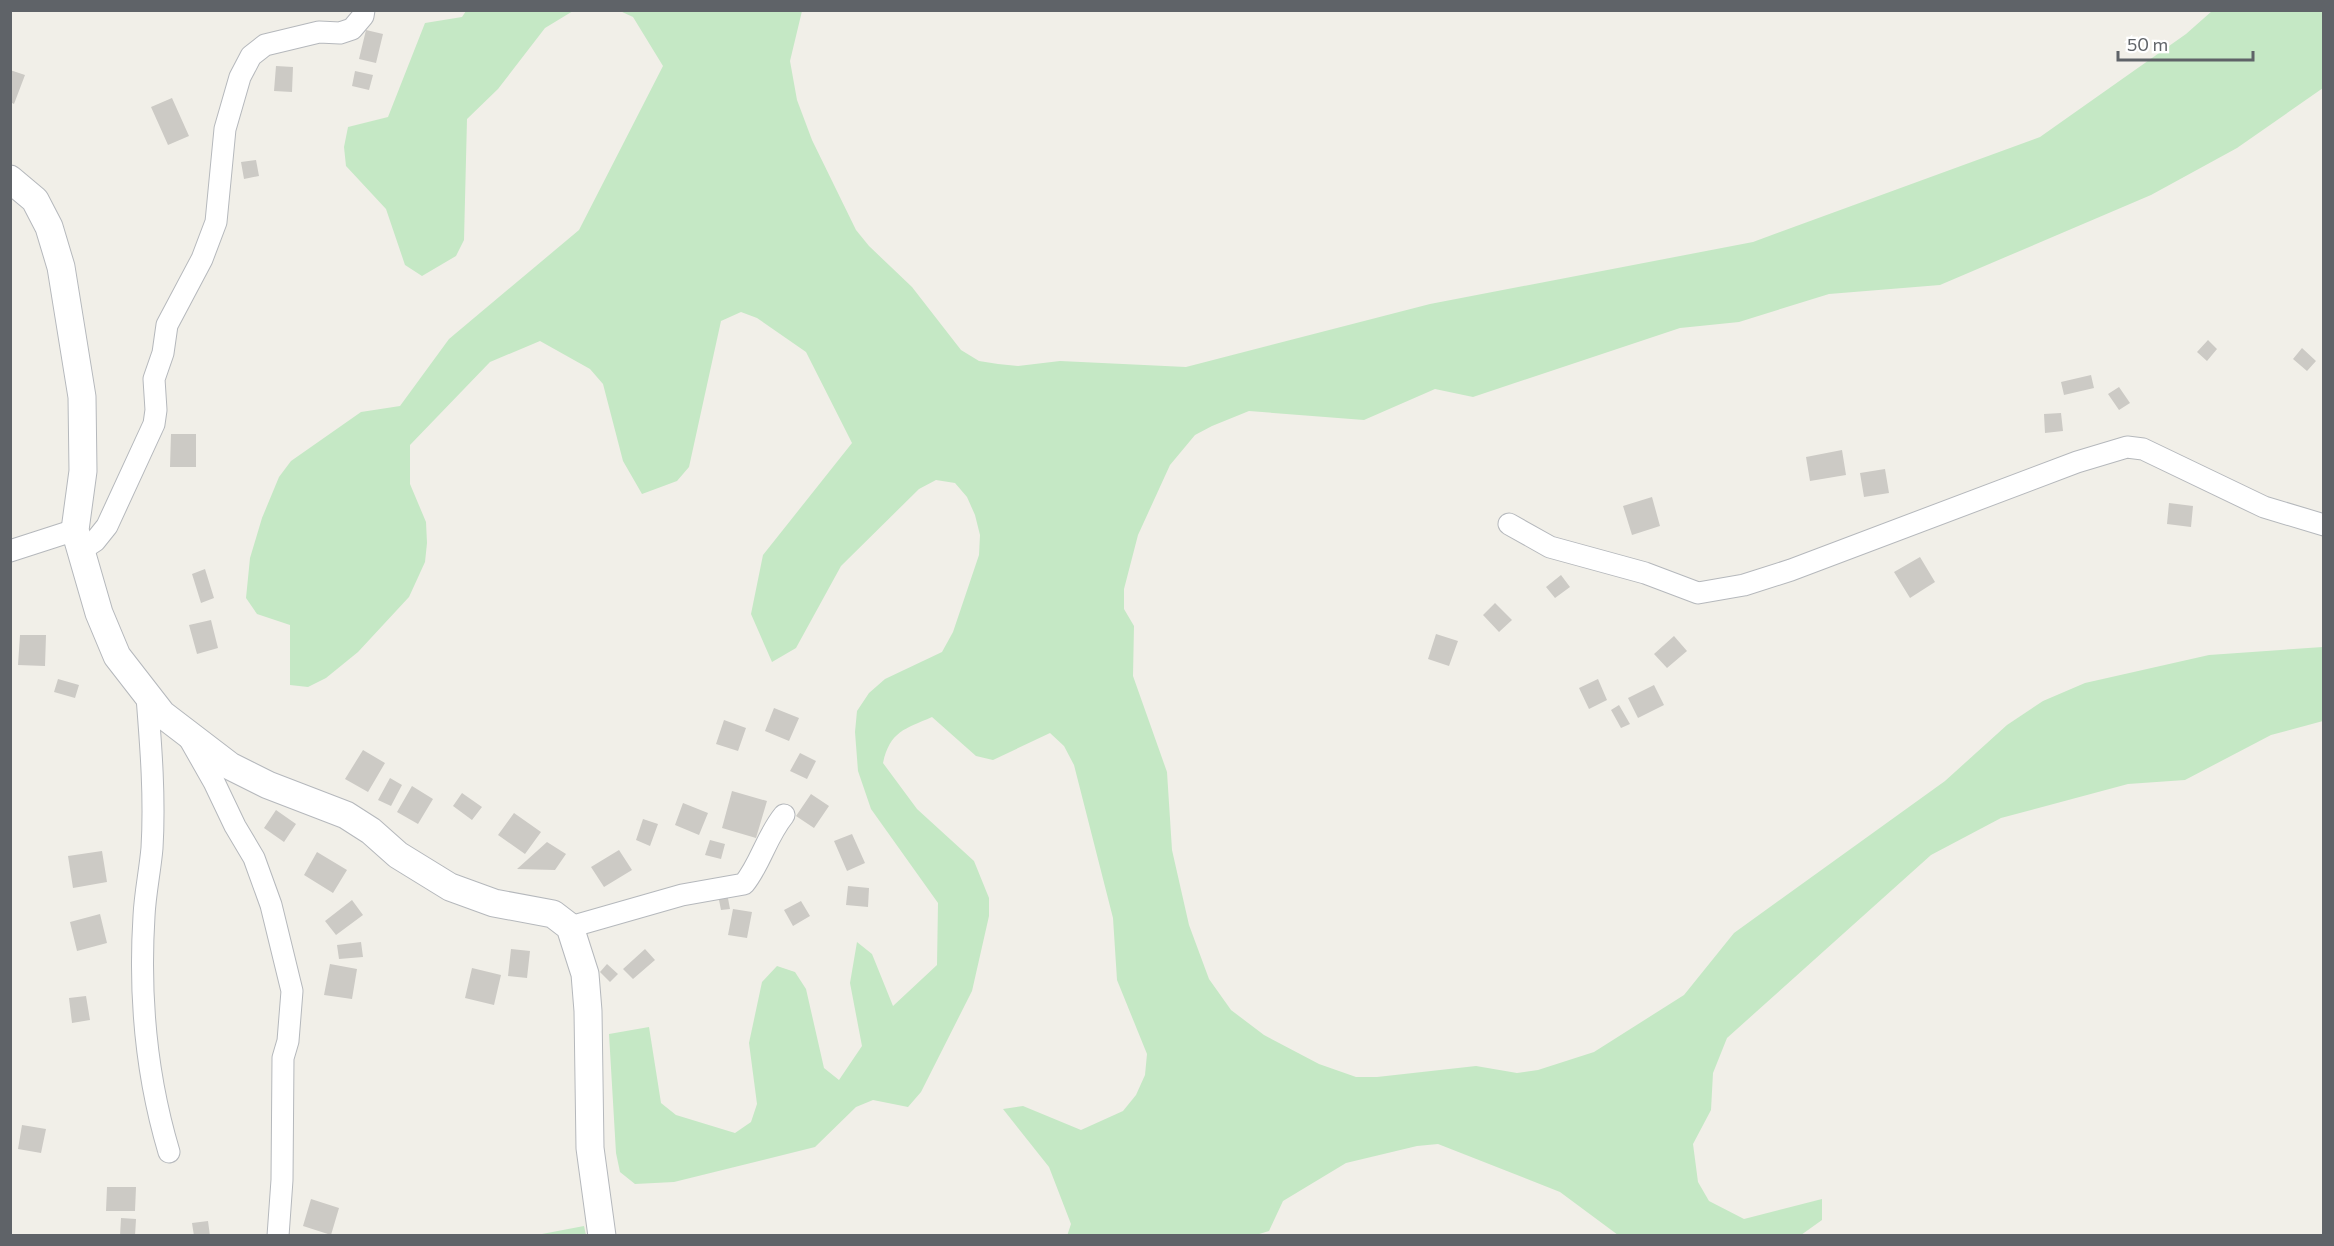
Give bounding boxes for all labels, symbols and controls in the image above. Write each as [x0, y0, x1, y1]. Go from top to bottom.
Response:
scale bar [2118, 24, 2253, 62]
text: 50 m [2127, 33, 2168, 55]

